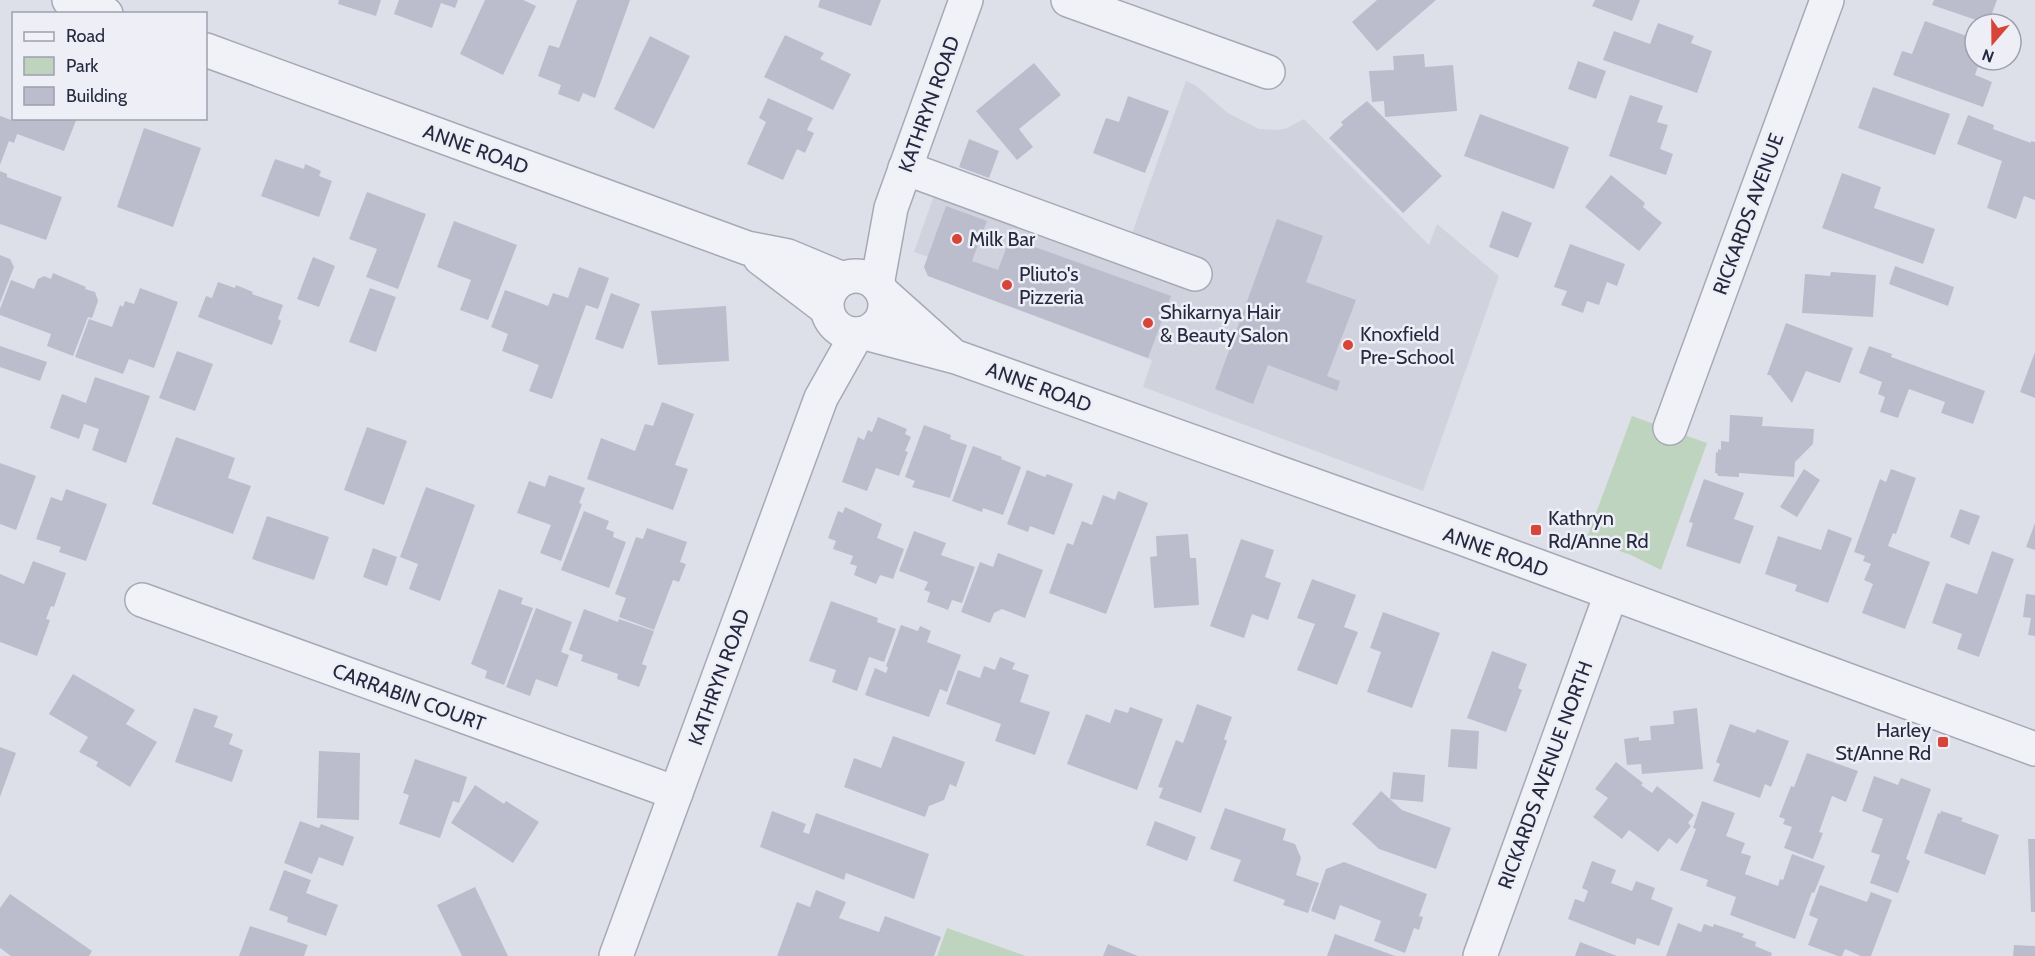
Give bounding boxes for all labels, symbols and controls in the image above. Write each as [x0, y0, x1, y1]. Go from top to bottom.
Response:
legend [12, 12, 207, 120]
north arrow [1963, 12, 2023, 72]
text: Road [66, 25, 105, 47]
street label: KATHRYN ROAD [893, 33, 965, 175]
text: N [1979, 45, 1997, 66]
text: Park [66, 55, 99, 77]
text: Building [66, 85, 128, 107]
street label: ANNE ROAD [420, 119, 532, 179]
street label: RICKARDS AVENUE [1708, 130, 1788, 298]
place label: Milk Bar [969, 227, 1036, 251]
marker: Milk Bar [950, 232, 964, 246]
place label: Pliuto's Pizzeria [1019, 262, 1084, 309]
marker: Pliuto's Pizzeria [1000, 278, 1014, 292]
place label: Shikarnya Hair & Beauty Salon [1160, 300, 1288, 347]
marker: Shikarnya Hair & Beauty Salon [1141, 316, 1155, 330]
place label: Knoxfield Pre-School [1360, 322, 1454, 369]
marker: Knoxfield Pre-School [1341, 338, 1355, 352]
street label: ANNE ROAD [983, 357, 1095, 417]
place label: Kathryn Rd/Anne Rd [1548, 506, 1648, 553]
street label: ANNE ROAD [1440, 522, 1552, 582]
marker: Kathryn Rd/Anne Rd [1529, 523, 1543, 537]
street label: KATHRYN ROAD [683, 606, 755, 748]
street label: CARRABIN COURT [329, 658, 489, 736]
street label: RICKARDS AVENUE NORTH [1493, 658, 1597, 892]
place label: Harley St/Anne Rd [1835, 718, 1931, 765]
marker: Harley St/Anne Rd [1936, 735, 1950, 749]

